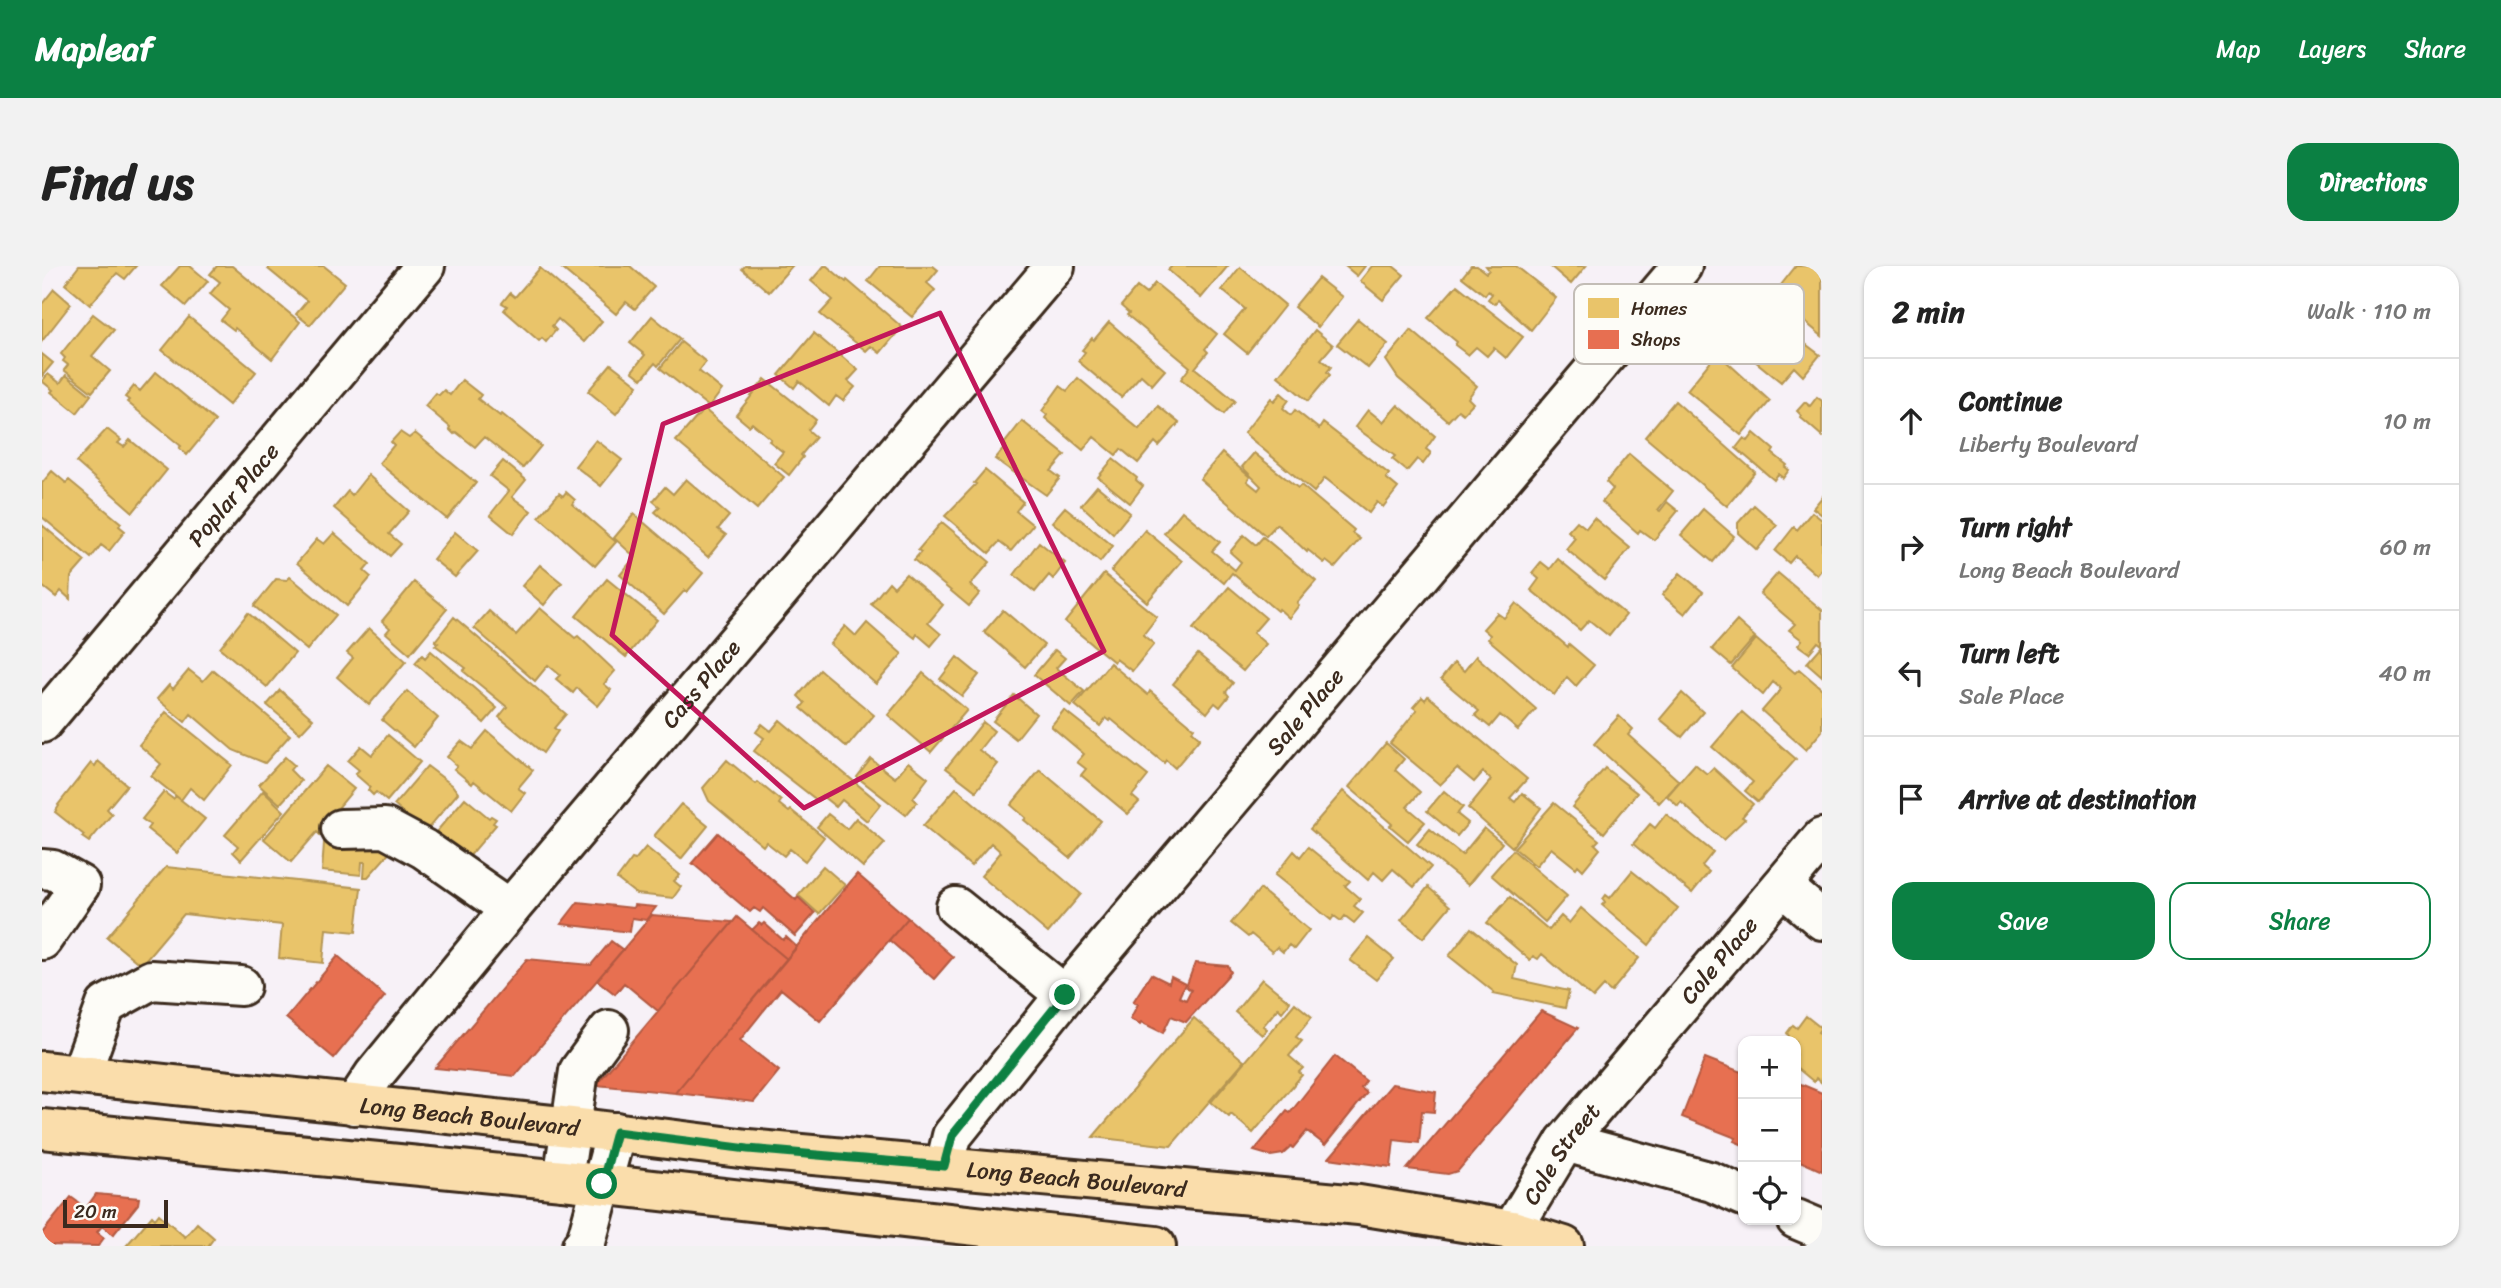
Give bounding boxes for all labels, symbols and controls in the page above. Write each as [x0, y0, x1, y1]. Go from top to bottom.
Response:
text: Mapleaf [35, 20, 153, 78]
text: Map [2216, 28, 2261, 70]
text: Layers [2299, 28, 2366, 70]
text: Share [2404, 28, 2466, 70]
text: Find us [42, 139, 194, 226]
button: Directions [2287, 143, 2459, 221]
legend [1574, 284, 1804, 364]
text: 2 min [1892, 285, 1965, 339]
text: Walk · 110 m [2307, 291, 2431, 332]
text: Homes [1631, 292, 1687, 325]
text: Shops [1631, 323, 1681, 356]
text: Continue [1959, 378, 2062, 424]
text: 10 m [2383, 401, 2431, 442]
icon: ahead [1892, 402, 1930, 440]
text: Liberty Boulevard [1959, 424, 2137, 465]
street label: Poplar Place [177, 433, 290, 557]
text: Turn right [1959, 504, 2072, 550]
text: 60 m [2380, 527, 2431, 568]
icon: right [1892, 528, 1930, 566]
text: Long Beach Boulevard [1959, 550, 2179, 591]
street label: Cass Place [651, 630, 752, 738]
text: Turn left [1959, 630, 2059, 676]
text: 40 m [2378, 653, 2431, 694]
icon: left [1892, 654, 1930, 692]
street label: Sale Place [1256, 658, 1355, 765]
text: Sale Place [1959, 676, 2064, 717]
text: Arrive at destination [1959, 776, 2196, 822]
icon: arrive [1892, 780, 1930, 818]
button: Save [1892, 882, 2155, 960]
button: Share [2169, 882, 2431, 960]
street label: Cole Place [1670, 907, 1769, 1014]
route end [1049, 979, 1080, 1010]
map controls [1738, 1036, 1801, 1225]
button: + [1738, 1036, 1801, 1099]
street label: Long Beach Boulevard [358, 1085, 583, 1149]
street label: Cole Street [1512, 1093, 1611, 1213]
button: − [1738, 1099, 1801, 1162]
street label: Long Beach Boulevard [965, 1149, 1190, 1210]
button: locate [1738, 1162, 1801, 1225]
route start [586, 1168, 617, 1199]
text: 20 m [74, 1195, 117, 1228]
scale bar [63, 1197, 168, 1229]

